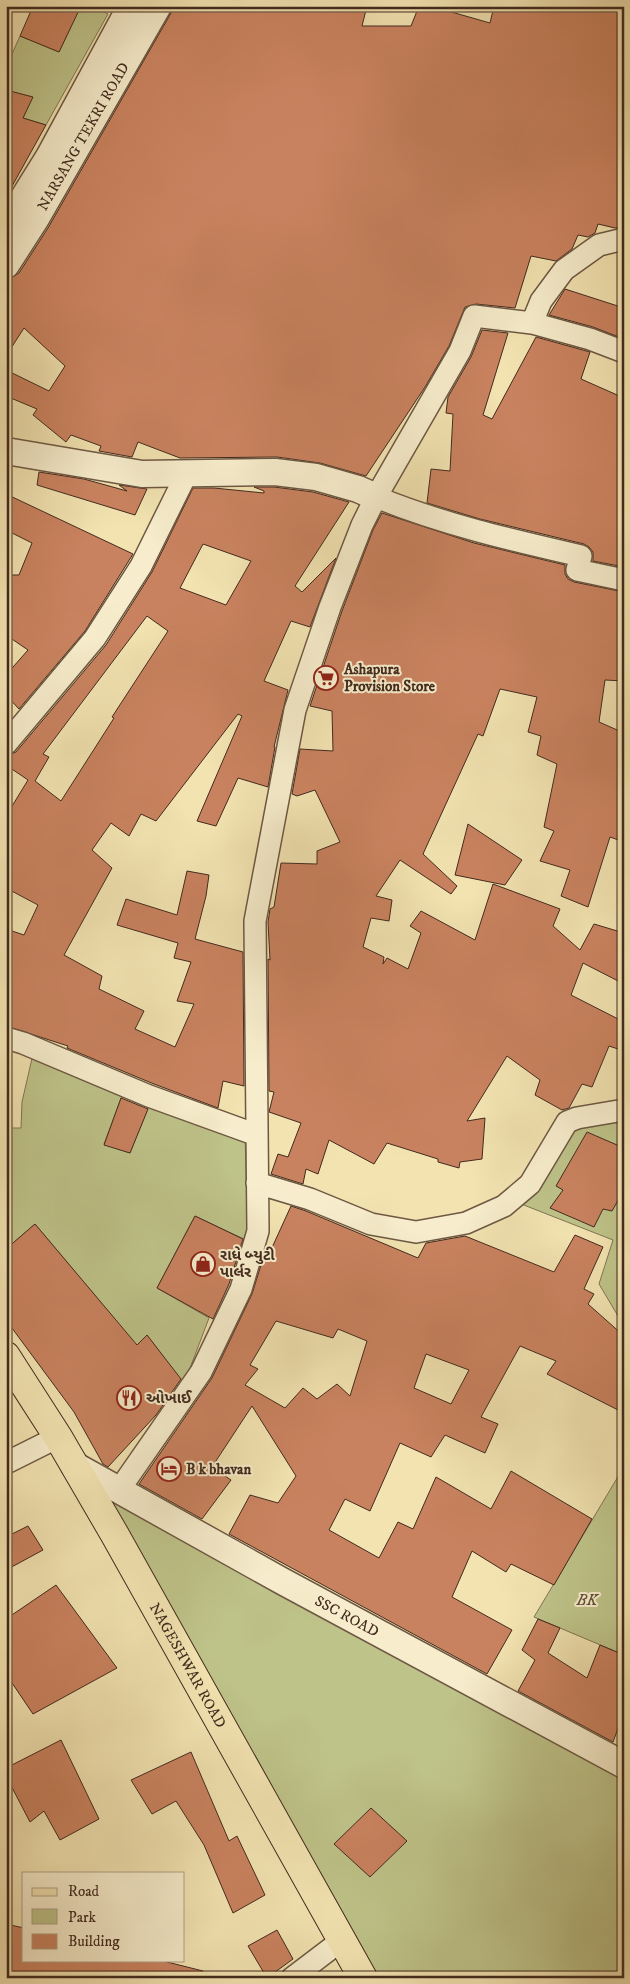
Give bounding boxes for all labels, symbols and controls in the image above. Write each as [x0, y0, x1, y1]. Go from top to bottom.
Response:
street label: NARSANG TEKRI ROAD [33, 59, 133, 214]
place label: Ashapura Provision Store [343, 660, 436, 696]
supermarket icon: Ashapura Provision Store [313, 665, 339, 691]
place label: રાધે બ્યુટી પાર્લર [220, 1246, 275, 1282]
shop icon: રાધે બ્યુટી પાર્લર [190, 1251, 216, 1277]
restaurant icon: ઓખાઈ [116, 1385, 142, 1411]
place label: ઓખાઈ [146, 1389, 193, 1408]
hotel icon: B k bhavan [156, 1456, 182, 1482]
place label: B k bhavan [186, 1460, 251, 1479]
street label: SSC ROAD [312, 1591, 382, 1641]
park label: BK [576, 1591, 600, 1610]
street label: NAGESHWAR ROAD [145, 1600, 230, 1731]
legend [22, 1872, 185, 1962]
text: Road [68, 1882, 100, 1901]
text: Park [68, 1908, 97, 1927]
text: Building [68, 1932, 120, 1951]

